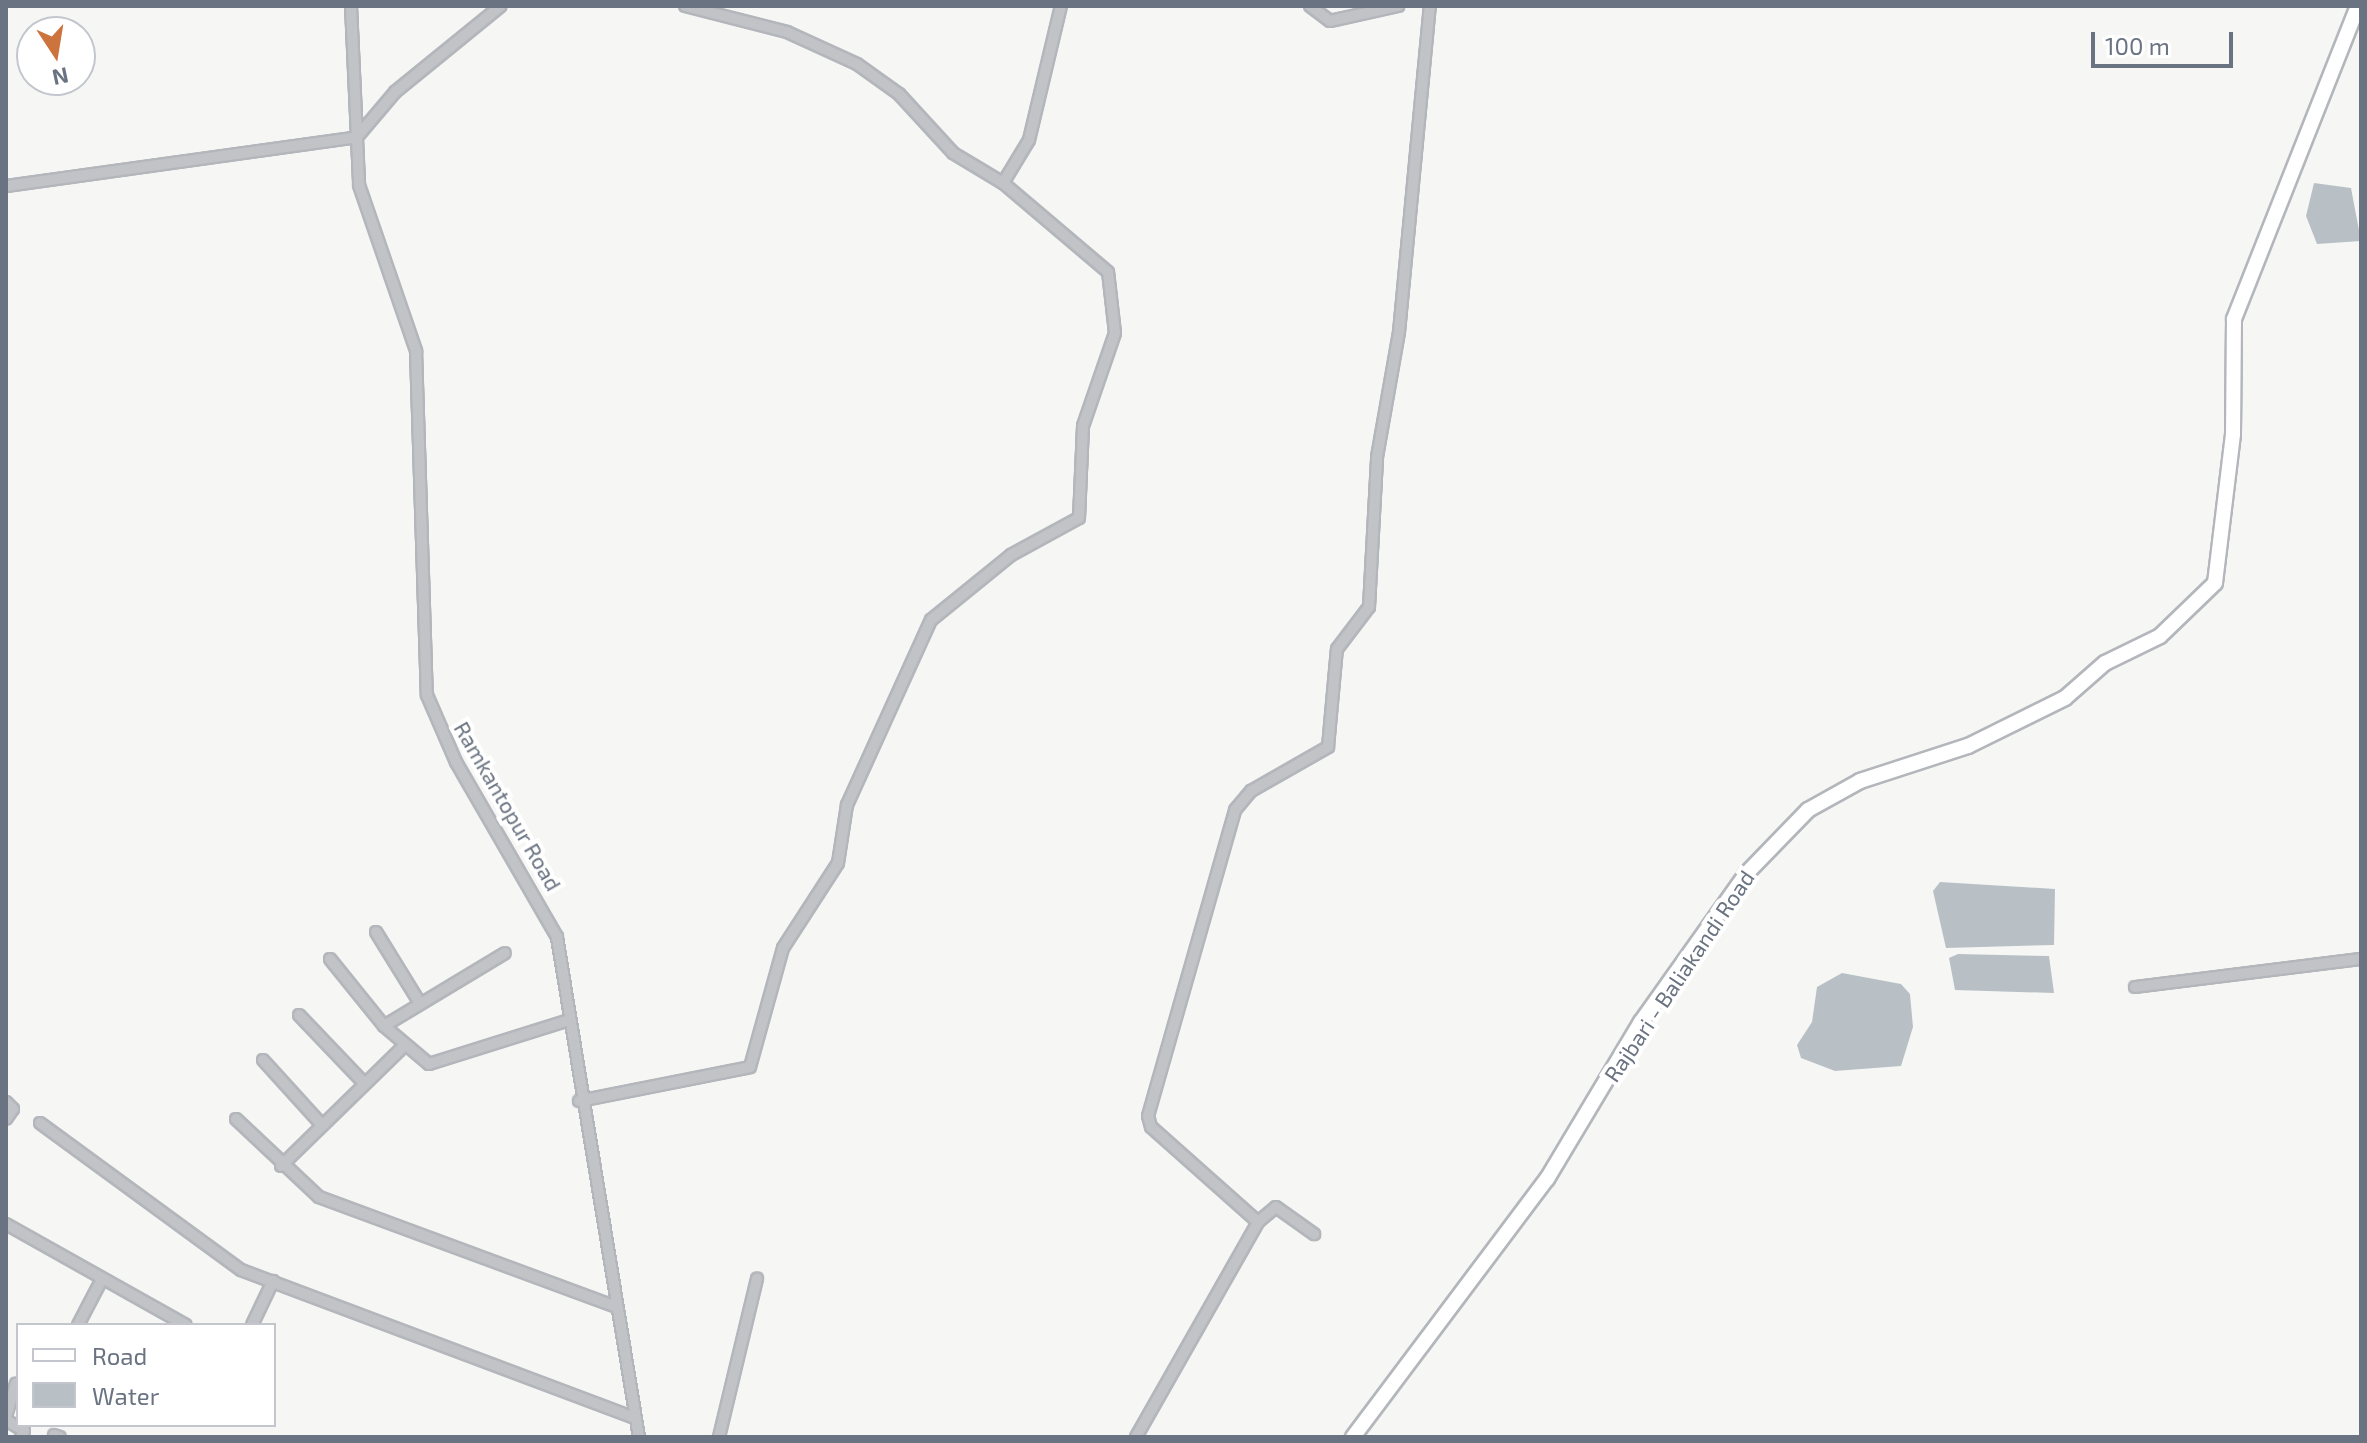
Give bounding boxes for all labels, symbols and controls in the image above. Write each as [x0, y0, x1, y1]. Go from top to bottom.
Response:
north arrow [16, 16, 96, 96]
scale bar [2095, 16, 2237, 66]
text: 100 m [2105, 31, 2170, 60]
text: N [50, 63, 71, 92]
street label: Ramkantopur Road [449, 716, 567, 896]
street label: Rajbari - Baliakandi Road [1598, 865, 1760, 1087]
legend [16, 1323, 276, 1427]
text: Road [92, 1341, 147, 1370]
text: Water [92, 1381, 159, 1410]

